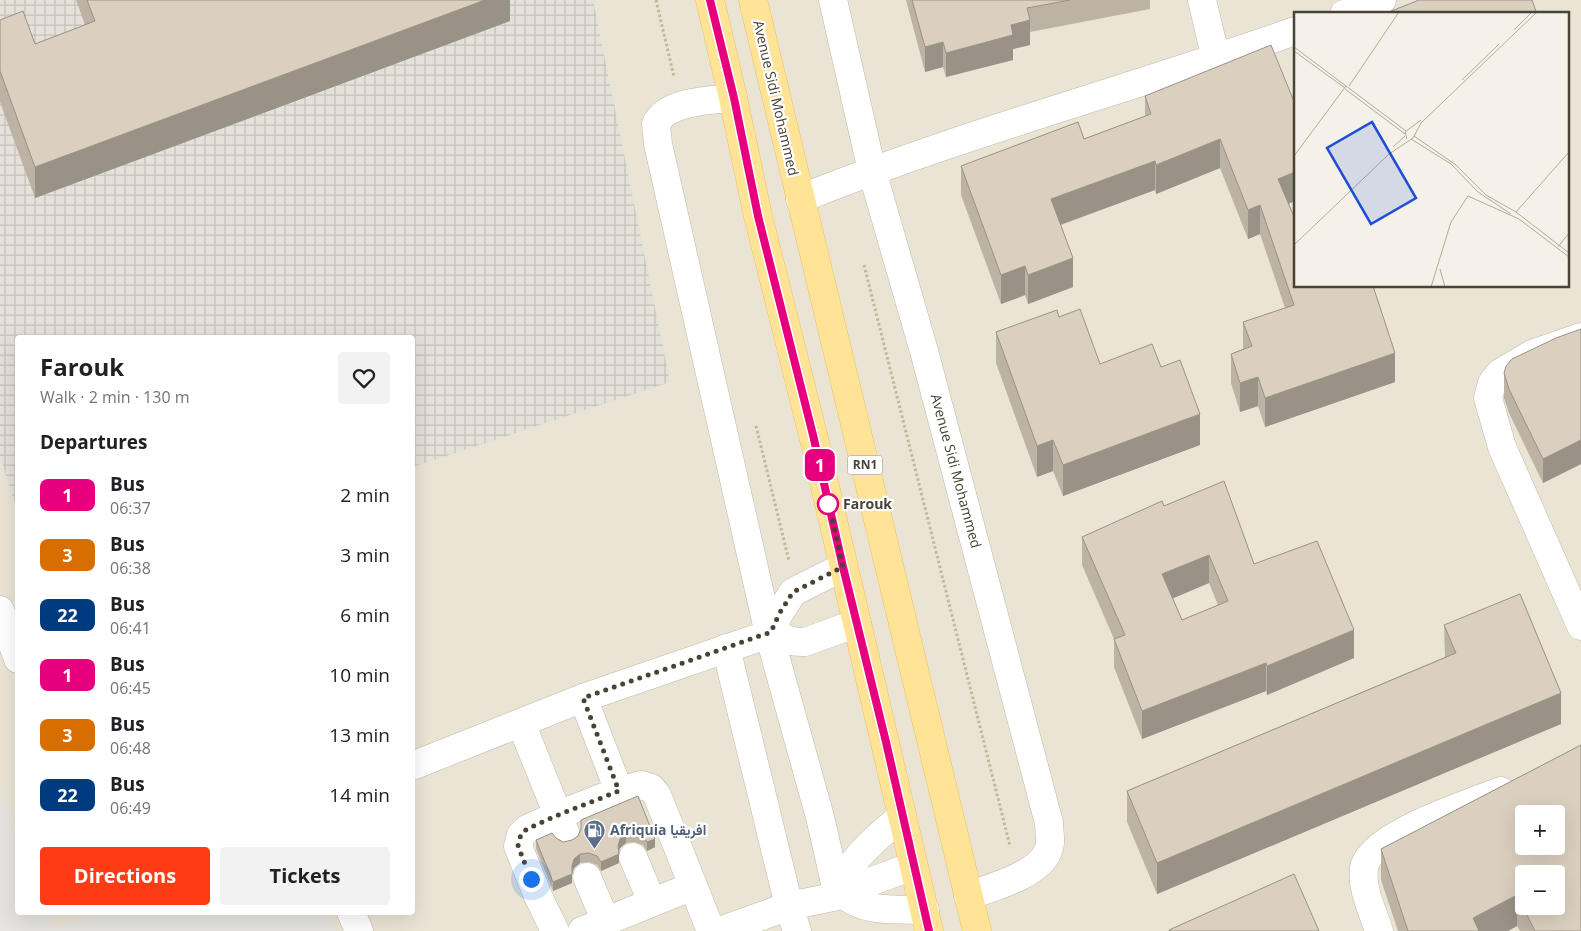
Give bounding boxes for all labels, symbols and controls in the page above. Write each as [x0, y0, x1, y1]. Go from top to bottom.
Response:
inset map [1294, 12, 1568, 288]
street label: Avenue Sidi Mohammed [749, 18, 804, 178]
text: Farouk [40, 350, 124, 383]
button: heart [338, 352, 390, 404]
text: Walk · 2 min · 130 m [40, 386, 190, 408]
street label: Avenue Sidi Mohammed [927, 392, 986, 550]
text: Departures [40, 429, 147, 455]
line badge: 1 [804, 449, 836, 481]
text: 1 [815, 453, 825, 477]
road number: RN1 [848, 456, 882, 474]
text: Bus [110, 471, 145, 497]
text: 2 min [340, 482, 390, 508]
text: 1 [62, 483, 73, 507]
marker: Farouk [817, 493, 839, 515]
place label: Farouk [843, 494, 892, 513]
text: 06:37 [110, 497, 151, 519]
text: Bus [110, 531, 145, 557]
text: 3 min [340, 542, 390, 568]
text: 3 [62, 543, 73, 567]
text: 06:38 [110, 557, 151, 579]
text: Bus [110, 591, 145, 617]
text: 6 min [340, 602, 390, 628]
text: 22 [57, 603, 78, 627]
text: 06:41 [110, 617, 151, 639]
text: Bus [110, 651, 145, 677]
text: 10 min [329, 662, 390, 688]
text: 1 [62, 663, 73, 687]
text: 06:45 [110, 677, 151, 699]
text: Bus [110, 711, 145, 737]
text: 13 min [329, 722, 390, 748]
text: 3 [62, 723, 73, 747]
text: 06:48 [110, 737, 151, 759]
text: Bus [110, 771, 145, 797]
text: 14 min [329, 782, 390, 808]
text: 22 [57, 783, 78, 807]
text: 06:49 [110, 797, 151, 819]
map controls [1515, 805, 1565, 915]
button: + [1515, 805, 1565, 855]
fuel station icon: Afriquia افريقيا [582, 818, 606, 849]
place label: Afriquia افريقيا [610, 820, 706, 839]
button: Directions [40, 847, 210, 905]
button: Tickets [220, 847, 390, 905]
button: − [1515, 865, 1565, 915]
your location [519, 867, 544, 892]

